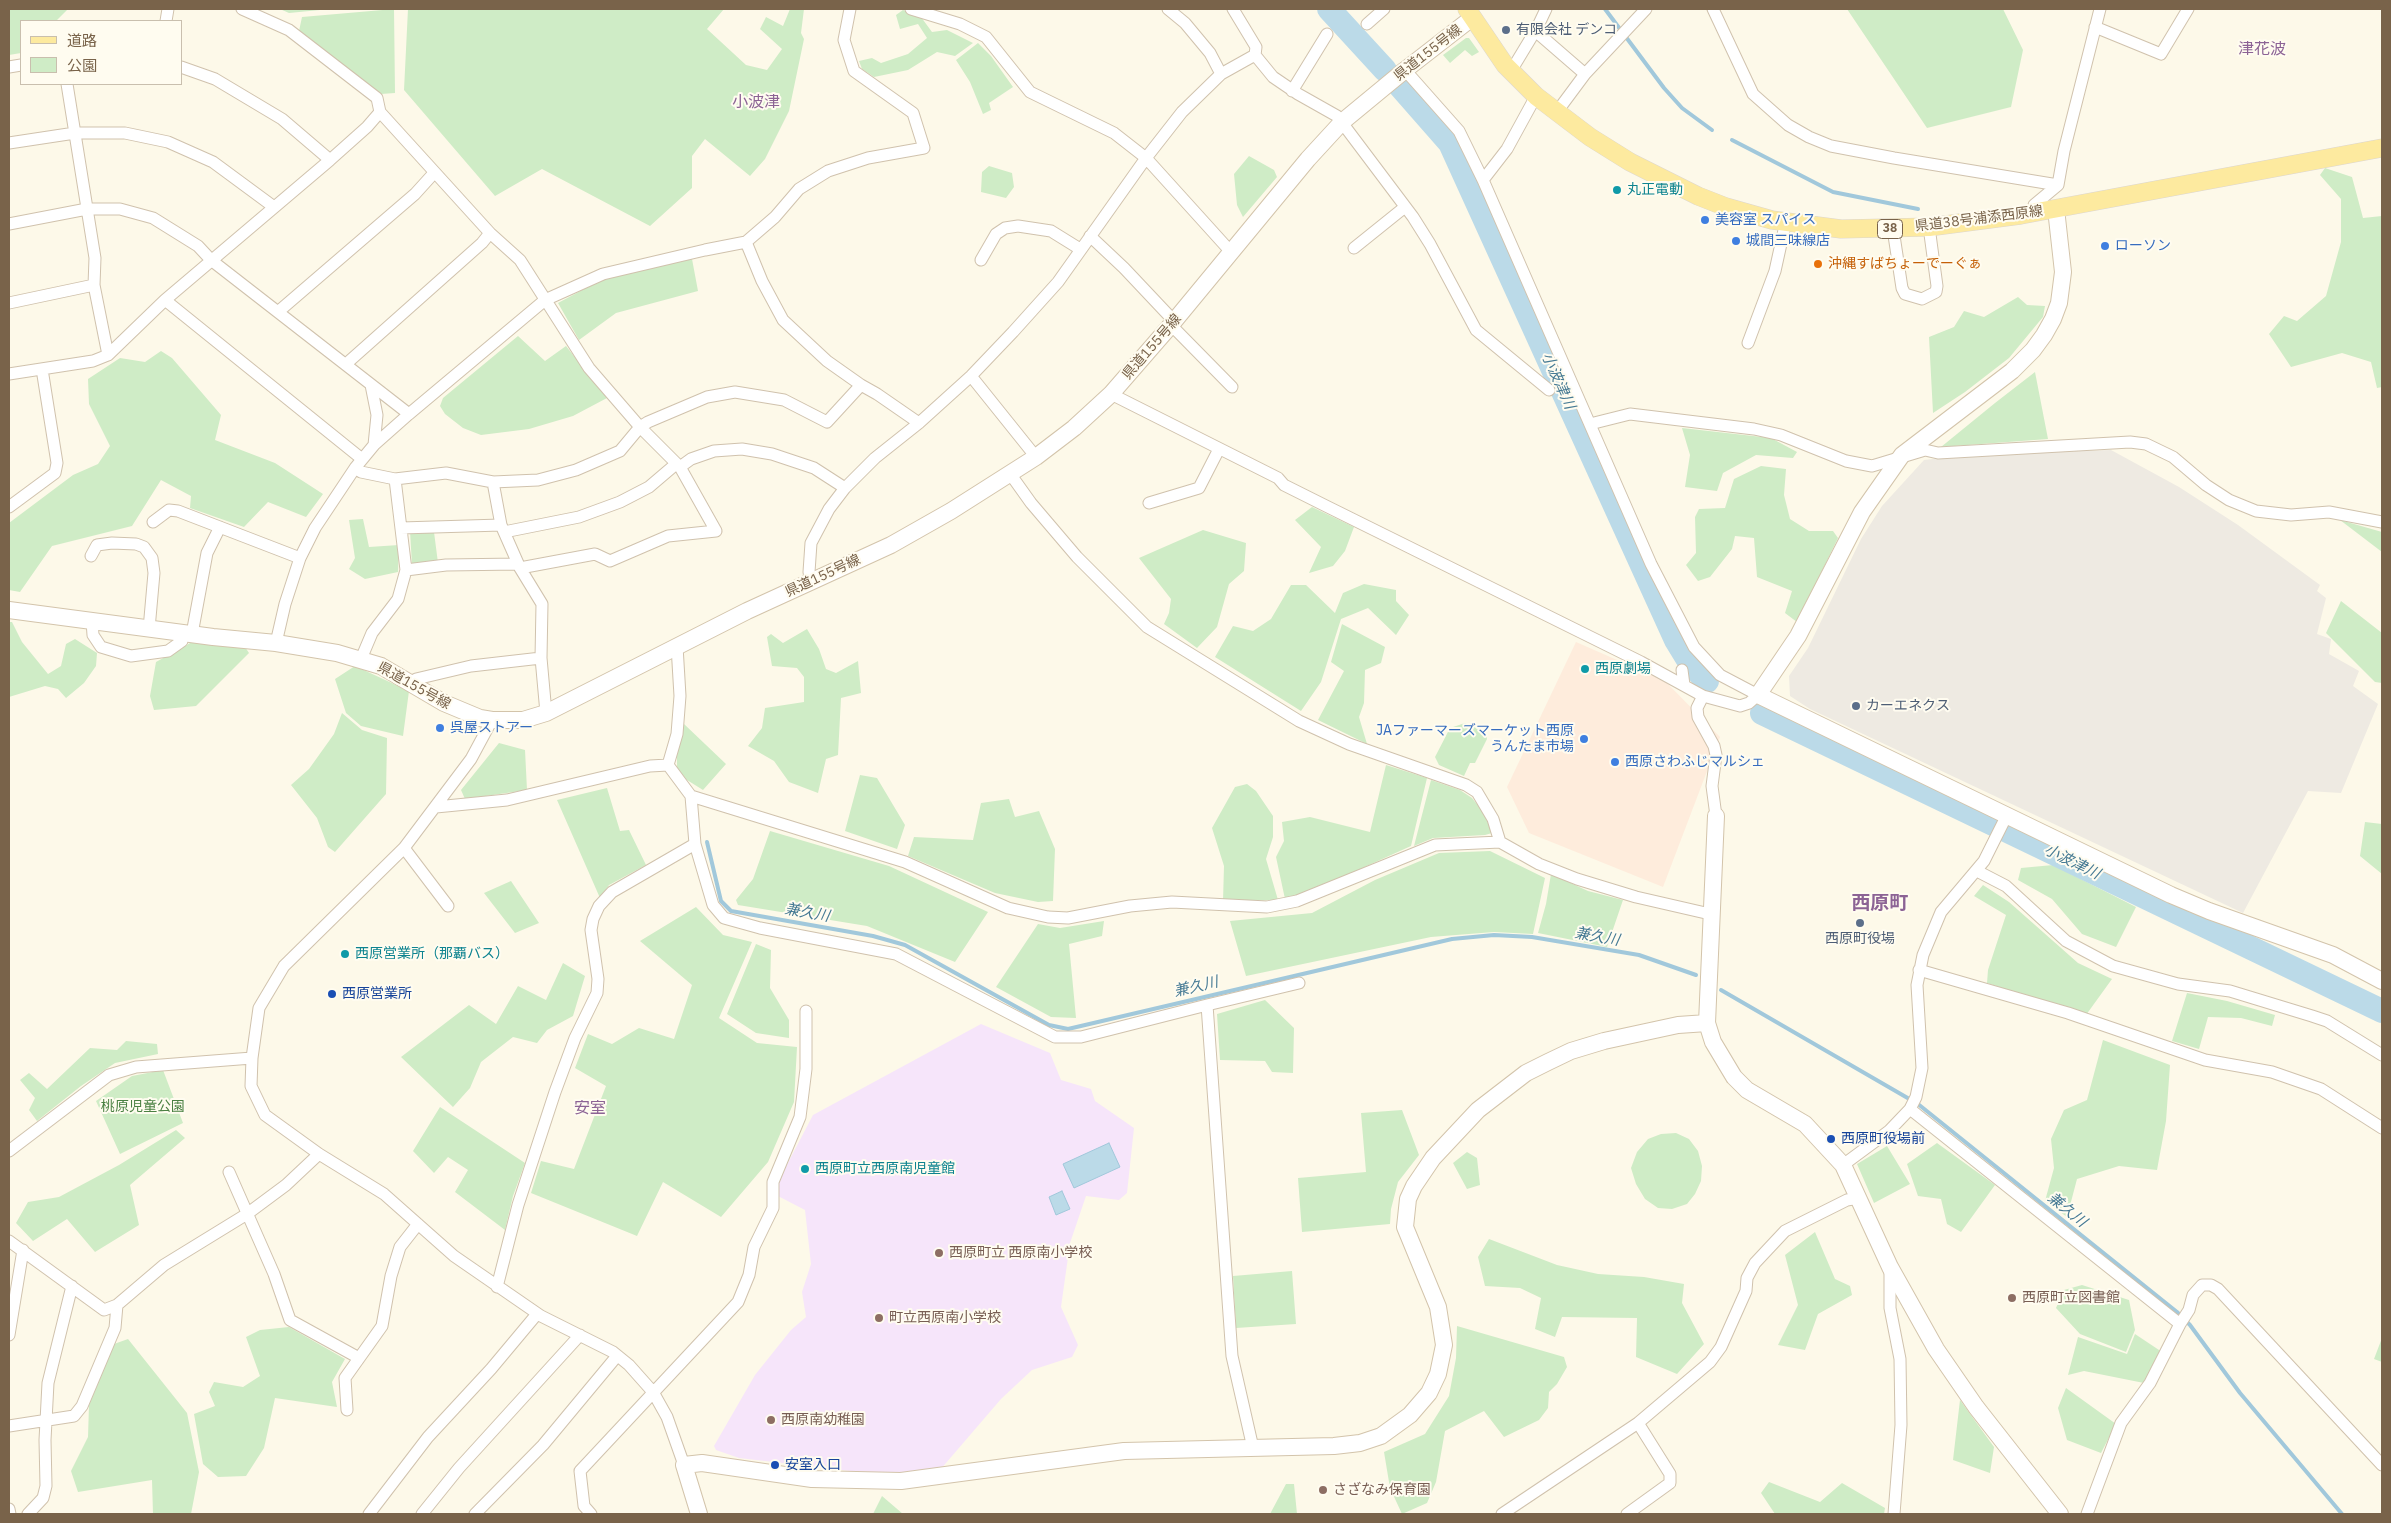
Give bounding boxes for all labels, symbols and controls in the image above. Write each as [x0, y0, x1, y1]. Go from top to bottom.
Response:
legend [20, 20, 182, 85]
street label: 県道155号線 [1391, 21, 1465, 85]
place label: 有限会社 デンコ [1516, 22, 1617, 38]
marker: 有限会社 デンコ [1500, 24, 1512, 36]
text: 道路 [67, 31, 97, 50]
district label: 津花波 [2238, 39, 2286, 59]
text: 公園 [67, 56, 97, 75]
district label: 小波津 [732, 92, 780, 112]
place label: 丸正電動 [1627, 182, 1683, 198]
marker: 丸正電動 [1611, 184, 1623, 196]
street label: 県道38号浦添西原線 [1914, 203, 2044, 235]
place label: 美容室 スパイス [1715, 212, 1816, 228]
marker: 美容室 スパイス [1699, 214, 1711, 226]
road number: 38 [1878, 220, 1902, 238]
place label: 城間三味線店 [1746, 233, 1830, 249]
marker: 城間三味線店 [1730, 235, 1742, 247]
place label: ローソン [2115, 238, 2171, 254]
marker: ローソン [2099, 240, 2111, 252]
place label: 沖縄すばちょーでーぐぁ [1828, 256, 1982, 272]
marker: 沖縄すばちょーでーぐぁ [1812, 258, 1824, 270]
street label: 県道155号線 [1119, 311, 1185, 383]
water label: 小波津川 [1538, 350, 1578, 412]
street label: 県道155号線 [783, 551, 863, 601]
street label: 県道155号線 [374, 659, 454, 713]
place label: 西原劇場 [1595, 661, 1651, 677]
marker: 西原劇場 [1579, 663, 1591, 675]
place label: カーエネクス [1866, 698, 1950, 714]
marker: カーエネクス [1850, 700, 1862, 712]
place label: 呉屋ストアー [450, 720, 533, 736]
marker: 呉屋ストアー [434, 722, 446, 734]
place label: JAファーマーズマーケット西原 うんたま市場 [1376, 723, 1574, 756]
marker: JAファーマーズマーケット西原 うんたま市場 [1578, 733, 1590, 745]
place label: 西原さわふじマルシェ [1625, 754, 1765, 770]
marker: 西原さわふじマルシェ [1609, 756, 1621, 768]
water label: 小波津川 [2041, 841, 2103, 883]
district label: 西原町 [1852, 893, 1908, 915]
water label: 兼久川 [783, 900, 831, 926]
marker: 西原町役場 [1854, 917, 1866, 929]
water label: 兼久川 [1573, 924, 1621, 950]
place label: 西原町役場 [1825, 931, 1895, 947]
place label: 西原営業所（那覇バス） [355, 946, 509, 962]
marker: 西原営業所（那覇バス） [339, 948, 351, 960]
water label: 兼久川 [1172, 973, 1220, 1001]
place label: 西原営業所 [342, 986, 412, 1002]
marker: 西原営業所 [326, 988, 338, 1000]
district label: 安室 [574, 1098, 606, 1118]
park label: 桃原児童公園 [101, 1099, 185, 1115]
place label: 西原町役場前 [1841, 1131, 1925, 1147]
marker: 西原町役場前 [1825, 1133, 1837, 1145]
place label: 西原町立西原南児童館 [815, 1161, 955, 1177]
marker: 西原町立西原南児童館 [799, 1163, 811, 1175]
water label: 兼久川 [2044, 1189, 2090, 1231]
place label: 西原町立 西原南小学校 [949, 1245, 1092, 1261]
marker: 西原町立 西原南小学校 [933, 1247, 945, 1259]
place label: 西原町立図書館 [2022, 1290, 2120, 1306]
marker: 西原町立図書館 [2006, 1292, 2018, 1304]
place label: 町立西原南小学校 [889, 1310, 1001, 1326]
marker: 町立西原南小学校 [873, 1312, 885, 1324]
place label: 西原南幼稚園 [781, 1412, 865, 1428]
marker: 西原南幼稚園 [765, 1414, 777, 1426]
place label: 安室入口 [785, 1457, 841, 1473]
marker: 安室入口 [769, 1459, 781, 1471]
place label: さざなみ保育園 [1333, 1482, 1431, 1498]
marker: さざなみ保育園 [1317, 1484, 1329, 1496]

